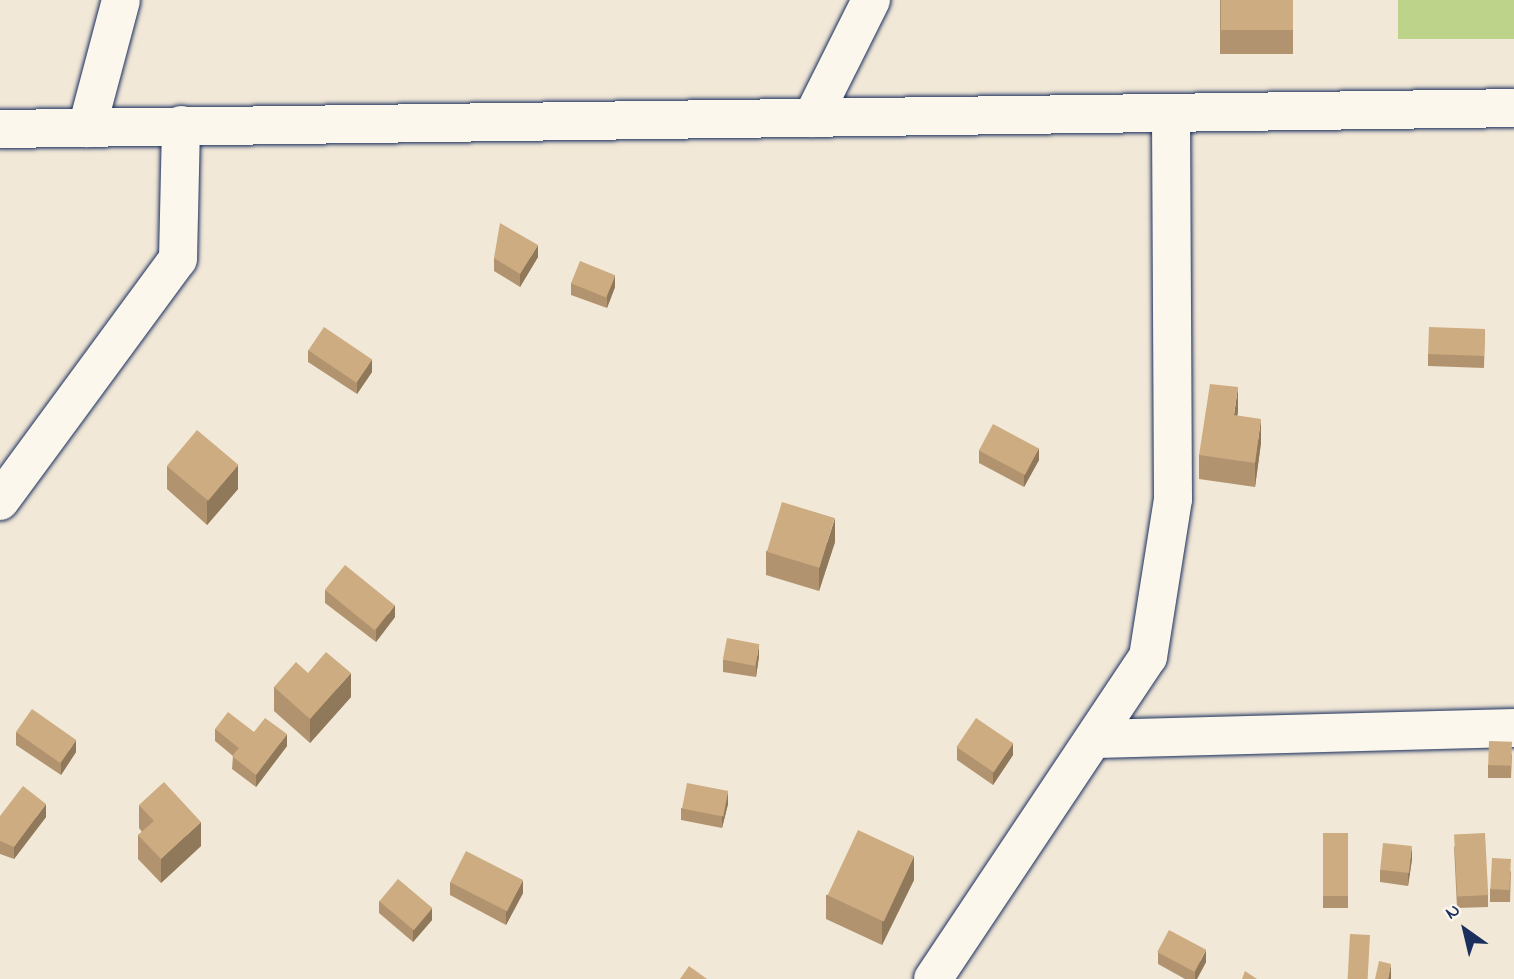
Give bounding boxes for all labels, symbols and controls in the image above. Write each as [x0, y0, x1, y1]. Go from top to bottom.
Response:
north arrow [1430, 895, 1500, 965]
text: N [1440, 897, 1466, 927]

